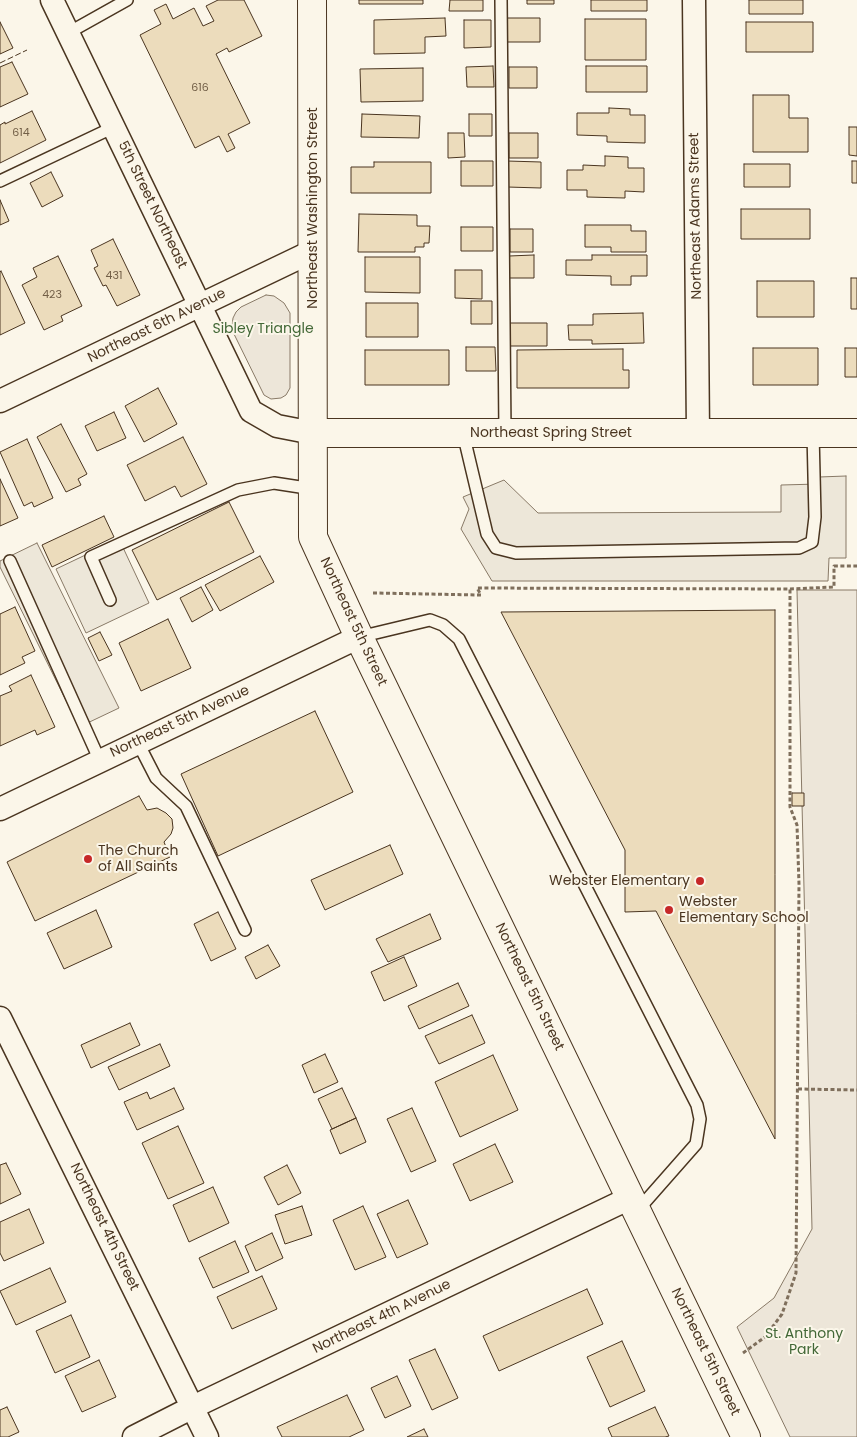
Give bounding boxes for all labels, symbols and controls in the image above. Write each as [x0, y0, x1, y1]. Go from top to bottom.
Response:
house number: 616 [191, 81, 209, 95]
street label: Northeast Washington Street [305, 107, 321, 309]
house number: 614 [12, 126, 30, 140]
street label: Northeast Adams Street [686, 132, 706, 300]
street label: 5th Street Northeast [114, 138, 190, 272]
house number: 431 [106, 269, 122, 283]
street label: Northeast 6th Avenue [85, 285, 229, 367]
house number: 423 [42, 288, 62, 302]
park label: Sibley Triangle [212, 321, 314, 337]
street label: Northeast Spring Street [470, 425, 632, 441]
street label: Northeast 5th Street [316, 555, 390, 689]
street label: Northeast 5th Avenue [108, 682, 252, 762]
place label: The Church of All Saints [98, 843, 178, 876]
marker: The Church of All Saints [82, 853, 94, 865]
place label: Webster Elementary [549, 873, 690, 889]
marker: Webster Elementary [694, 875, 706, 887]
place label: Webster Elementary School [679, 894, 809, 926]
marker: Webster Elementary School [663, 904, 675, 916]
street label: Northeast 5th Street [491, 920, 567, 1054]
street label: Northeast 4th Street [66, 1160, 142, 1294]
street label: Northeast 4th Avenue [310, 1276, 454, 1358]
street label: Northeast 5th Street [667, 1285, 743, 1419]
park label: St. Anthony Park [765, 1326, 843, 1358]

